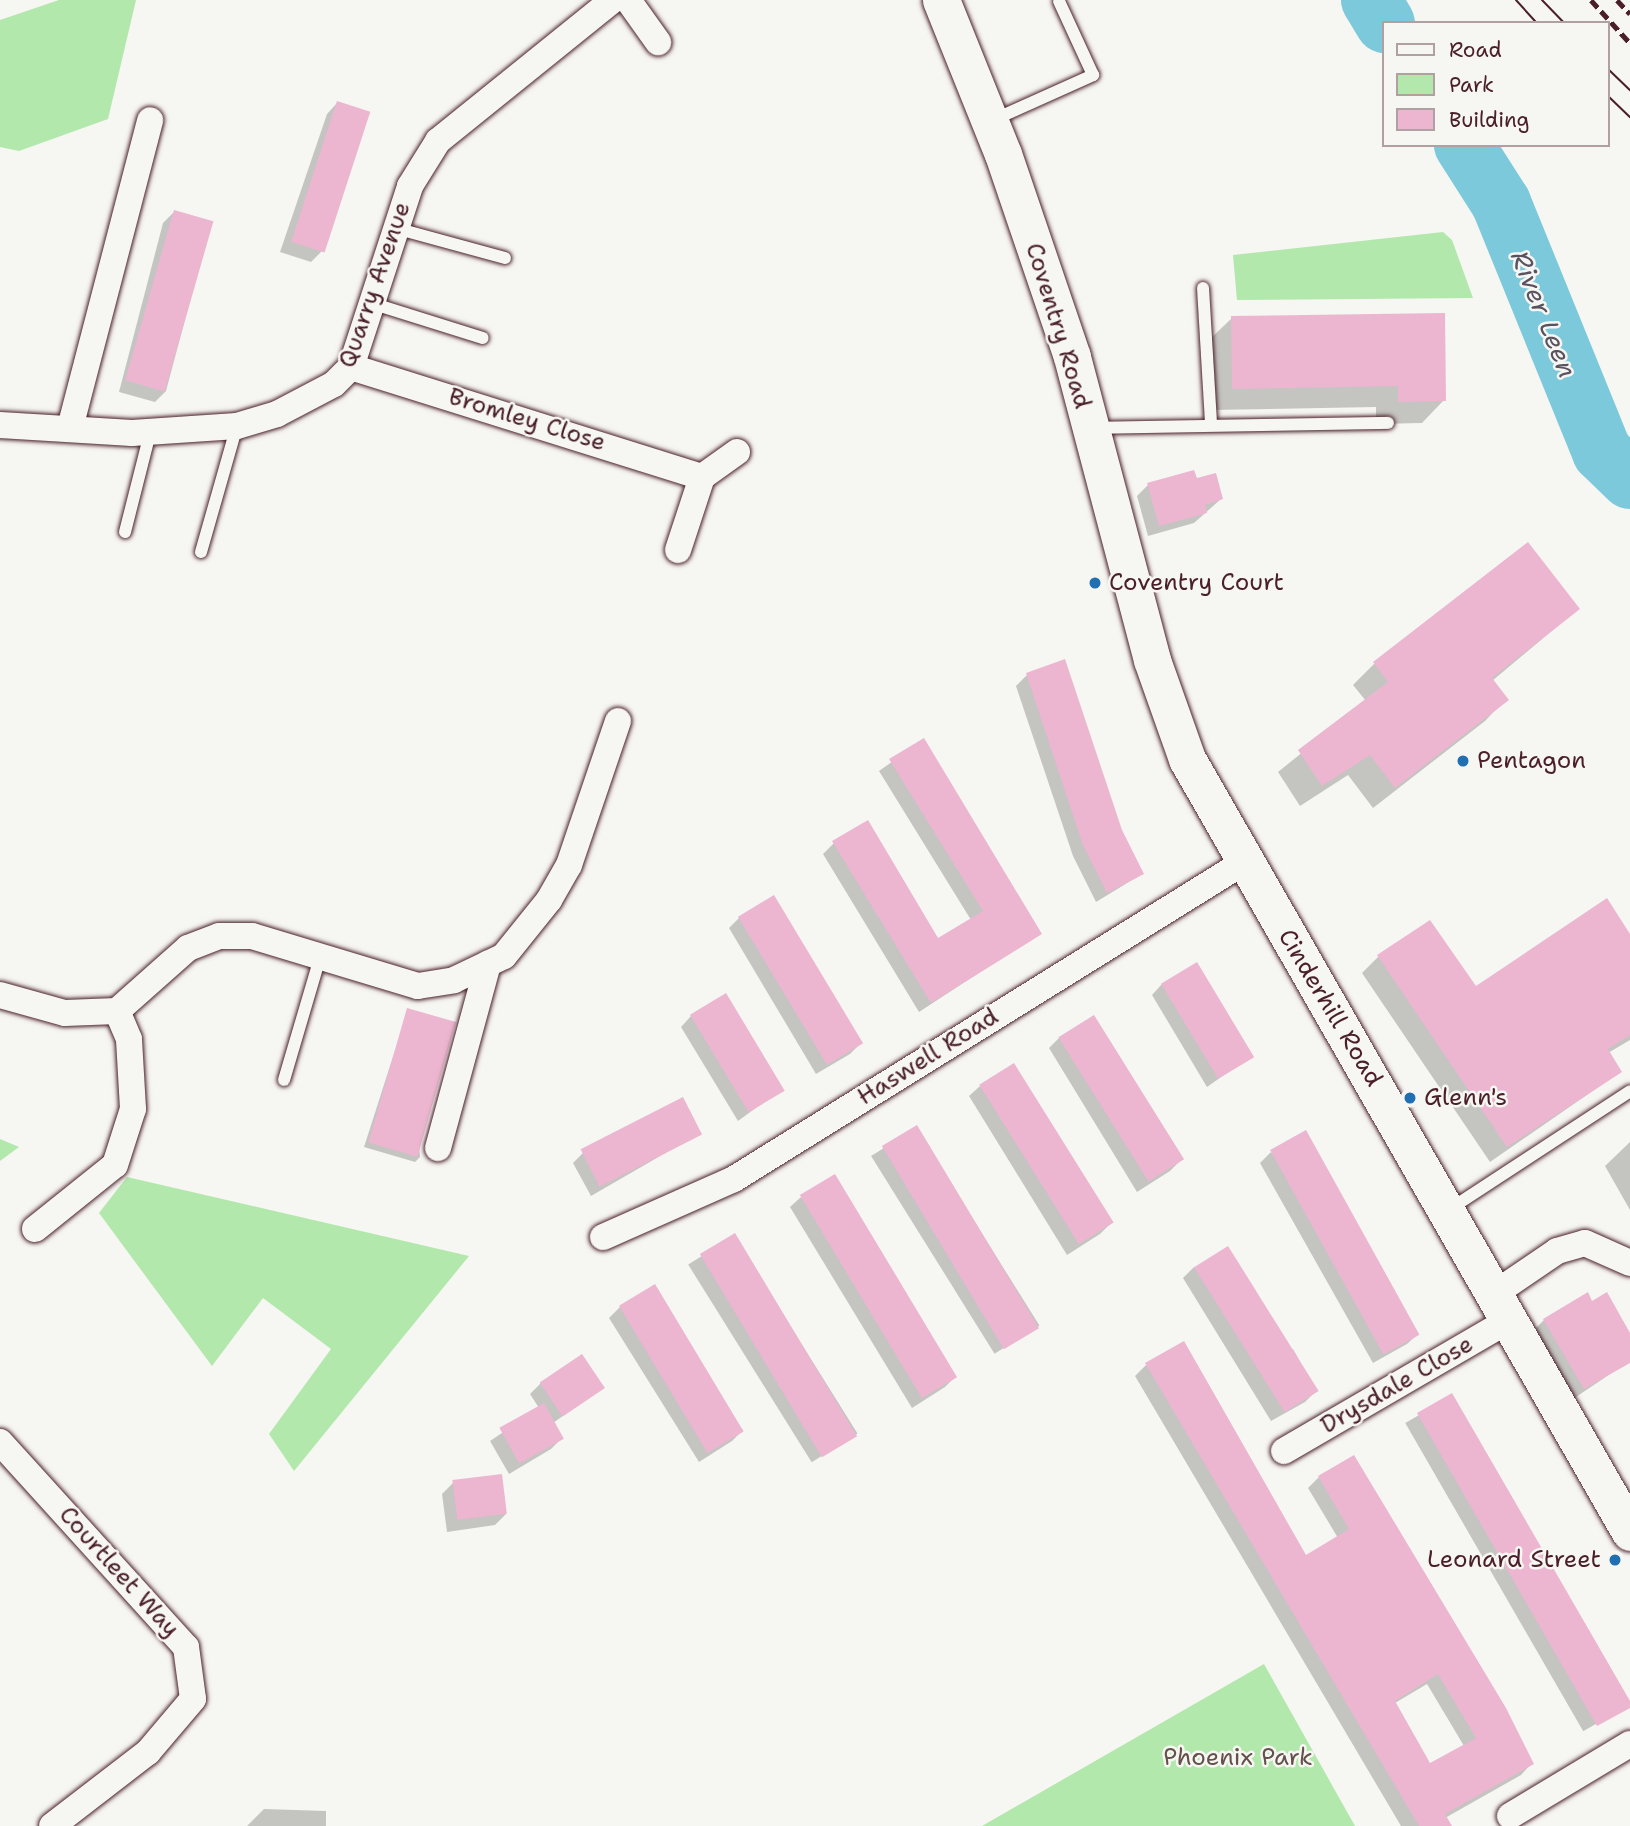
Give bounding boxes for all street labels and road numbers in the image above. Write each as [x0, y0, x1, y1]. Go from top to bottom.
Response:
street label: Quarry Avenue [333, 198, 417, 372]
street label: Coventry Road [1019, 240, 1097, 412]
street label: Bromley Close [445, 382, 609, 458]
street label: Cinderhill Road [1272, 924, 1388, 1092]
street label: Haswell Road [852, 1002, 1004, 1112]
street label: Drysdale Close [1316, 1330, 1478, 1440]
street label: Courtleet Way [53, 1501, 185, 1643]

